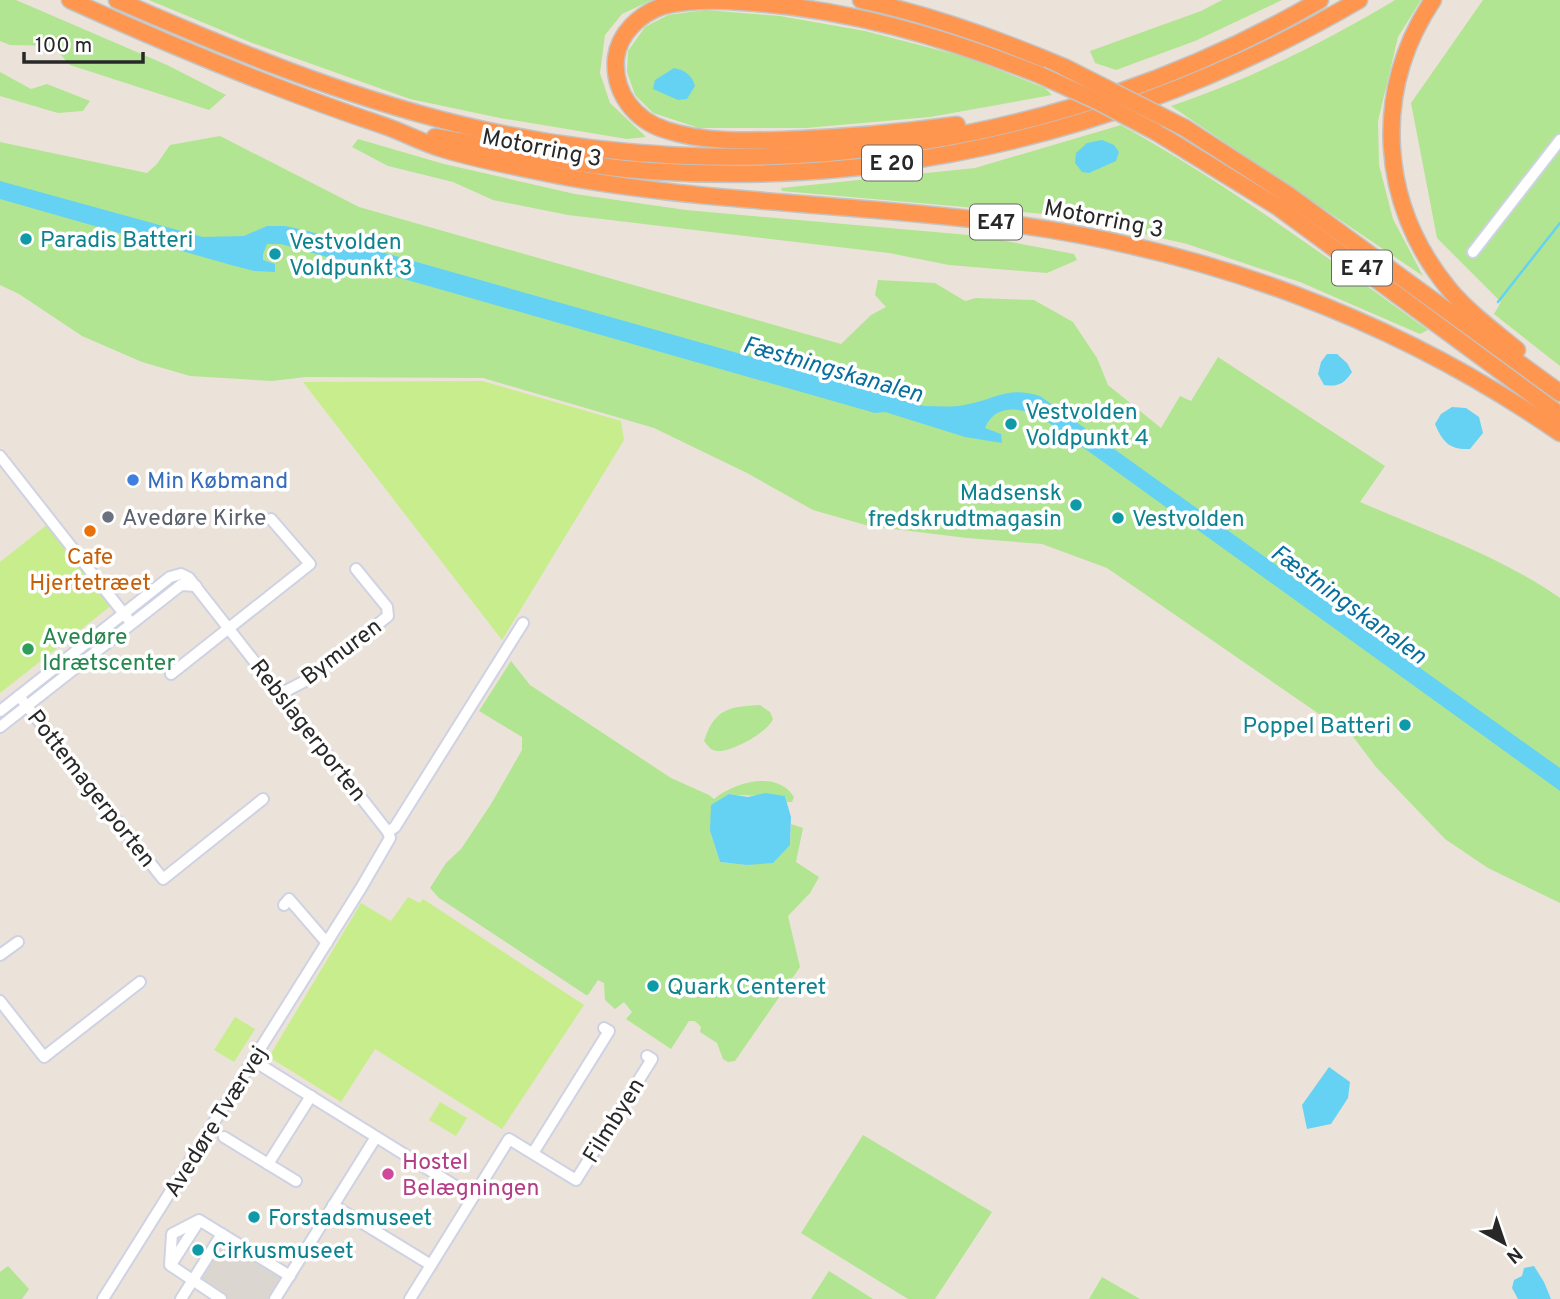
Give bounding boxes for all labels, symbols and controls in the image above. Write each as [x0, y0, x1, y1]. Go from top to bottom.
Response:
scale bar [24, 21, 144, 65]
text: 100 m [35, 33, 92, 60]
street label: Motorring 3 [479, 124, 604, 175]
road number: E 20 [862, 146, 922, 180]
street label: Motorring 3 [1041, 195, 1166, 246]
road number: E47 [970, 204, 1022, 240]
place label: Paradis Batteri [40, 227, 193, 256]
place label: Vestvolden Voldpunkt 3 [289, 229, 413, 284]
marker: Paradis Batteri [18, 231, 34, 247]
marker: Vestvolden Voldpunkt 3 [267, 246, 283, 262]
road number: E 47 [1332, 250, 1392, 286]
water label: Fæstningskanalen [739, 331, 926, 411]
place label: Vestvolden Voldpunkt 4 [1025, 399, 1149, 454]
marker: Vestvolden Voldpunkt 4 [1003, 416, 1019, 432]
place label: Min Købmand [147, 468, 288, 497]
marker: Min Købmand [125, 472, 141, 488]
place label: Madsensk fredskrudtmagasin [868, 480, 1062, 535]
marker: Madsensk fredskrudtmagasin [1068, 497, 1084, 513]
place label: Avedøre Kirke [122, 505, 266, 534]
place label: Vestvolden [1132, 506, 1245, 535]
marker: Avedøre Kirke [100, 509, 116, 525]
marker: Vestvolden [1110, 510, 1126, 526]
marker: Cafe Hjertetræet [82, 523, 98, 539]
water label: Fæstningskanalen [1264, 539, 1432, 672]
place label: Cafe Hjertetræet [29, 544, 151, 599]
street label: Bymuren [296, 613, 389, 693]
place label: Avedøre Idrætscenter [42, 624, 175, 679]
marker: Avedøre Idrætscenter [20, 641, 36, 657]
street label: Rebslagerporten [242, 655, 372, 809]
street label: Pottemagerporten [19, 705, 161, 874]
place label: Poppel Batteri [1243, 713, 1391, 742]
marker: Poppel Batteri [1397, 717, 1413, 733]
place label: Quark Centeret [667, 974, 826, 1003]
marker: Quark Centeret [645, 978, 661, 994]
street label: Avedøre Tværvej [159, 1041, 275, 1203]
street label: Filmbyen [578, 1073, 653, 1169]
place label: Hostel Belægningen [402, 1149, 539, 1204]
marker: Hostel Belægningen [380, 1166, 396, 1182]
place label: Forstadsmuseet [268, 1205, 432, 1234]
north arrow [1469, 1208, 1539, 1278]
marker: Forstadsmuseet [246, 1209, 262, 1225]
place label: Cirkusmuseet [212, 1238, 354, 1267]
text: N [1501, 1241, 1527, 1268]
marker: Cirkusmuseet [190, 1242, 206, 1258]

